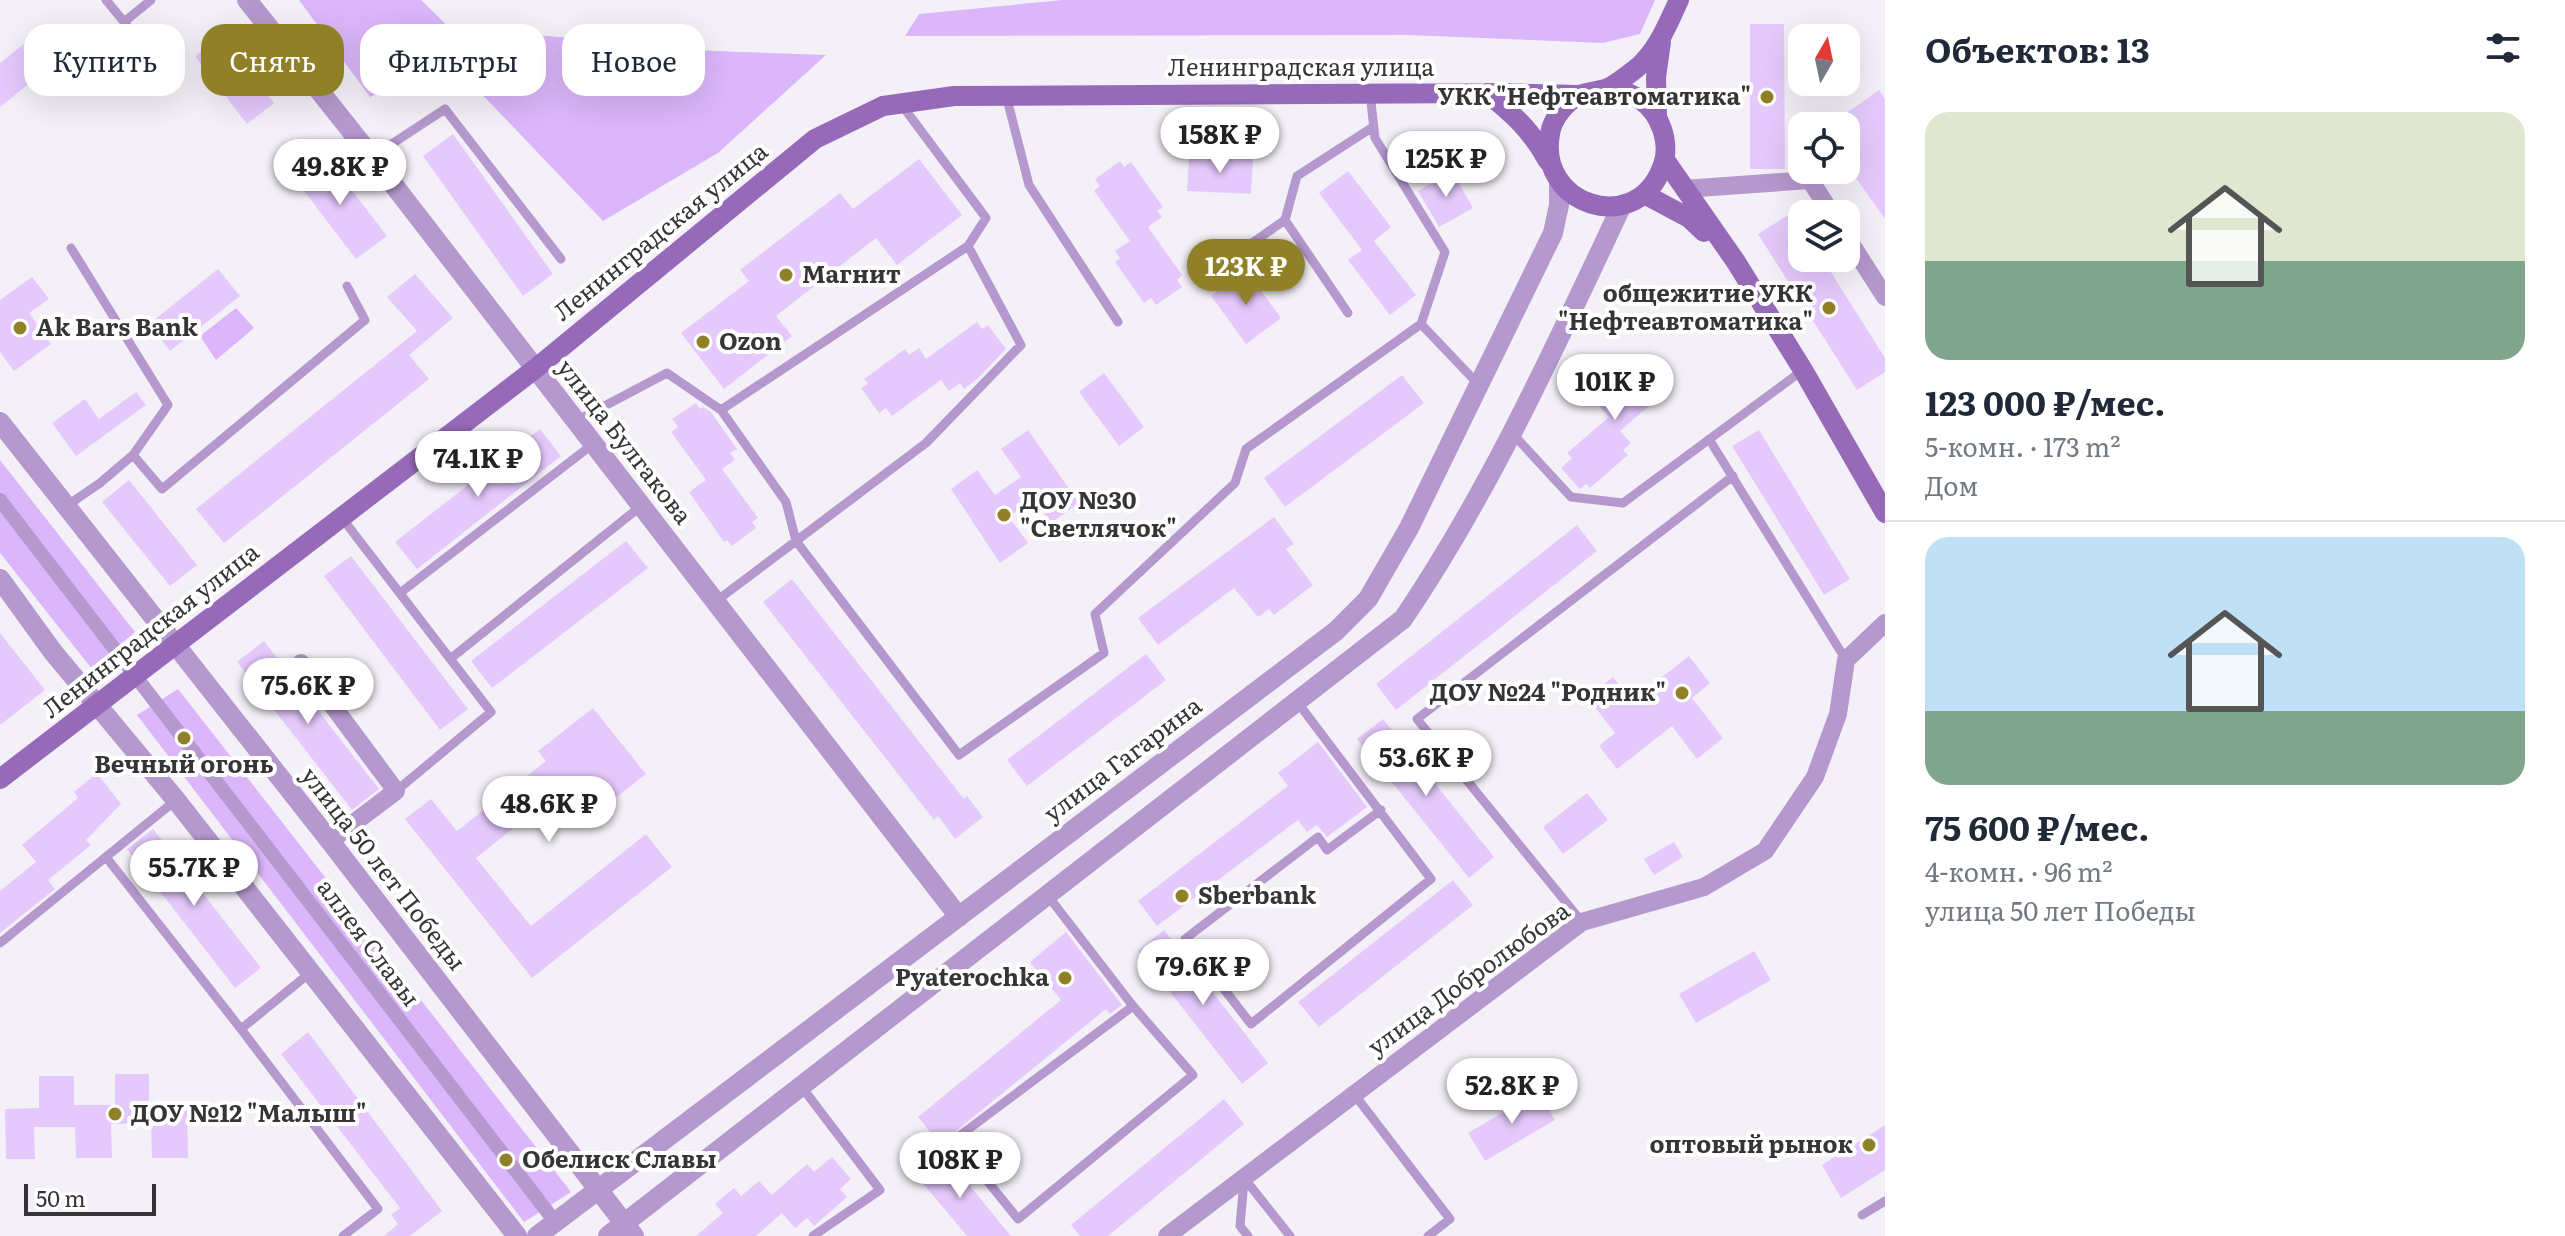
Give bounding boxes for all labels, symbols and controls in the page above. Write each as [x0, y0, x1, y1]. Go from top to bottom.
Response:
text: Объектов: 13 [1925, 23, 2150, 73]
chip: Купить [24, 24, 185, 96]
chip: Снять [201, 24, 344, 96]
chip: Фильтры [360, 24, 546, 96]
chip: Новое [562, 24, 705, 96]
north arrow [1788, 24, 1860, 96]
map controls [1788, 24, 1860, 272]
icon: filters [2481, 26, 2525, 70]
street label: Ленинградская улица [1168, 48, 1434, 83]
place label: УКК "Нефтеавтоматика" [1438, 77, 1751, 112]
marker: УКК "Нефтеавтоматика" [1758, 88, 1776, 106]
pin: 158K ₽ [1155, 107, 1285, 175]
button: locate [1788, 112, 1860, 184]
text: 158K ₽ [1178, 113, 1262, 152]
pin: 125K ₽ [1381, 131, 1511, 199]
street label: Ленинградская улица [545, 133, 774, 327]
text: 125K ₽ [1405, 137, 1487, 176]
pin: 49.8K ₽ [266, 139, 414, 207]
text: 49.8K ₽ [291, 145, 389, 184]
icon: home [2153, 164, 2297, 308]
button: layers [1788, 200, 1860, 272]
pin: 123K ₽ [1181, 239, 1311, 307]
text: 123K ₽ [1205, 245, 1287, 284]
place label: Магнит [802, 255, 901, 290]
marker: Магнит [777, 266, 795, 284]
place label: общежитие УКК "Нефтеавтоматика" [1558, 274, 1813, 337]
marker: общежитие УКК "Нефтеавтоматика" [1820, 299, 1838, 317]
place label: Ak Bars Bank [36, 308, 199, 343]
marker: Ak Bars Bank [11, 319, 29, 337]
place label: Ozon [719, 322, 782, 357]
marker: Ozon [694, 333, 712, 351]
street label: улица Булгакова [550, 350, 702, 531]
pin: 101K ₽ [1550, 354, 1680, 422]
text: 101K ₽ [1575, 360, 1655, 399]
text: 123 000 ₽/мес. [1925, 376, 2165, 426]
text: 5-комн. · 173 m² [1925, 426, 2121, 465]
pin: 74.1K ₽ [404, 431, 552, 499]
text: 74.1K ₽ [433, 437, 523, 476]
text: Дом [1925, 465, 1978, 504]
place label: ДОУ №30 "Светлячок" [1020, 481, 1177, 544]
marker: ДОУ №30 "Светлячок" [995, 506, 1013, 524]
street label: Ленинградская улица [34, 533, 265, 725]
icon: home [2153, 589, 2297, 733]
pin: 75.6K ₽ [234, 658, 382, 726]
text: 75.6K ₽ [261, 664, 355, 703]
place label: ДОУ №24 "Родник" [1430, 673, 1666, 708]
marker: ДОУ №24 "Родник" [1673, 684, 1691, 702]
street label: улица Гагарина [1035, 687, 1208, 829]
marker: Вечный огонь [175, 729, 193, 747]
pin: 53.6K ₽ [1352, 730, 1500, 798]
text: 53.6K ₽ [1378, 736, 1474, 775]
place label: Вечный огонь [94, 745, 274, 780]
street label: улица 50 лет Победы [294, 758, 476, 977]
pin: 48.6K ₽ [475, 776, 623, 844]
text: 48.6K ₽ [500, 782, 598, 821]
text: 75 600 ₽/мес. [1925, 801, 2149, 851]
pin: 55.7K ₽ [120, 840, 268, 908]
text: 55.7K ₽ [148, 846, 240, 885]
text: 4-комн. · 96 m² [1925, 851, 2113, 890]
street label: аллея Славы [310, 870, 430, 1013]
place label: Sberbank [1198, 876, 1317, 911]
marker: Sberbank [1173, 887, 1191, 905]
text: улица 50 лет Победы [1925, 890, 2196, 929]
street label: улица Добролюбова [1359, 892, 1576, 1062]
pin: 79.6K ₽ [1129, 939, 1277, 1007]
text: 79.6K ₽ [1155, 945, 1251, 984]
place label: Pyaterochka [895, 958, 1049, 993]
marker: Pyaterochka [1056, 969, 1074, 987]
pin: 52.8K ₽ [1438, 1058, 1586, 1126]
text: 52.8K ₽ [1465, 1064, 1559, 1103]
place label: ДОУ №12 "Малыш" [131, 1094, 367, 1129]
marker: ДОУ №12 "Малыш" [106, 1105, 124, 1123]
place label: оптовый рынок [1650, 1125, 1853, 1160]
pin: 108K ₽ [895, 1132, 1025, 1200]
marker: оптовый рынок [1860, 1136, 1878, 1154]
text: 108K ₽ [917, 1138, 1003, 1177]
place label: Обелиск Славы [522, 1140, 716, 1175]
marker: Обелиск Славы [497, 1151, 515, 1169]
scale bar [24, 1180, 156, 1216]
text: 50 m [36, 1181, 86, 1214]

